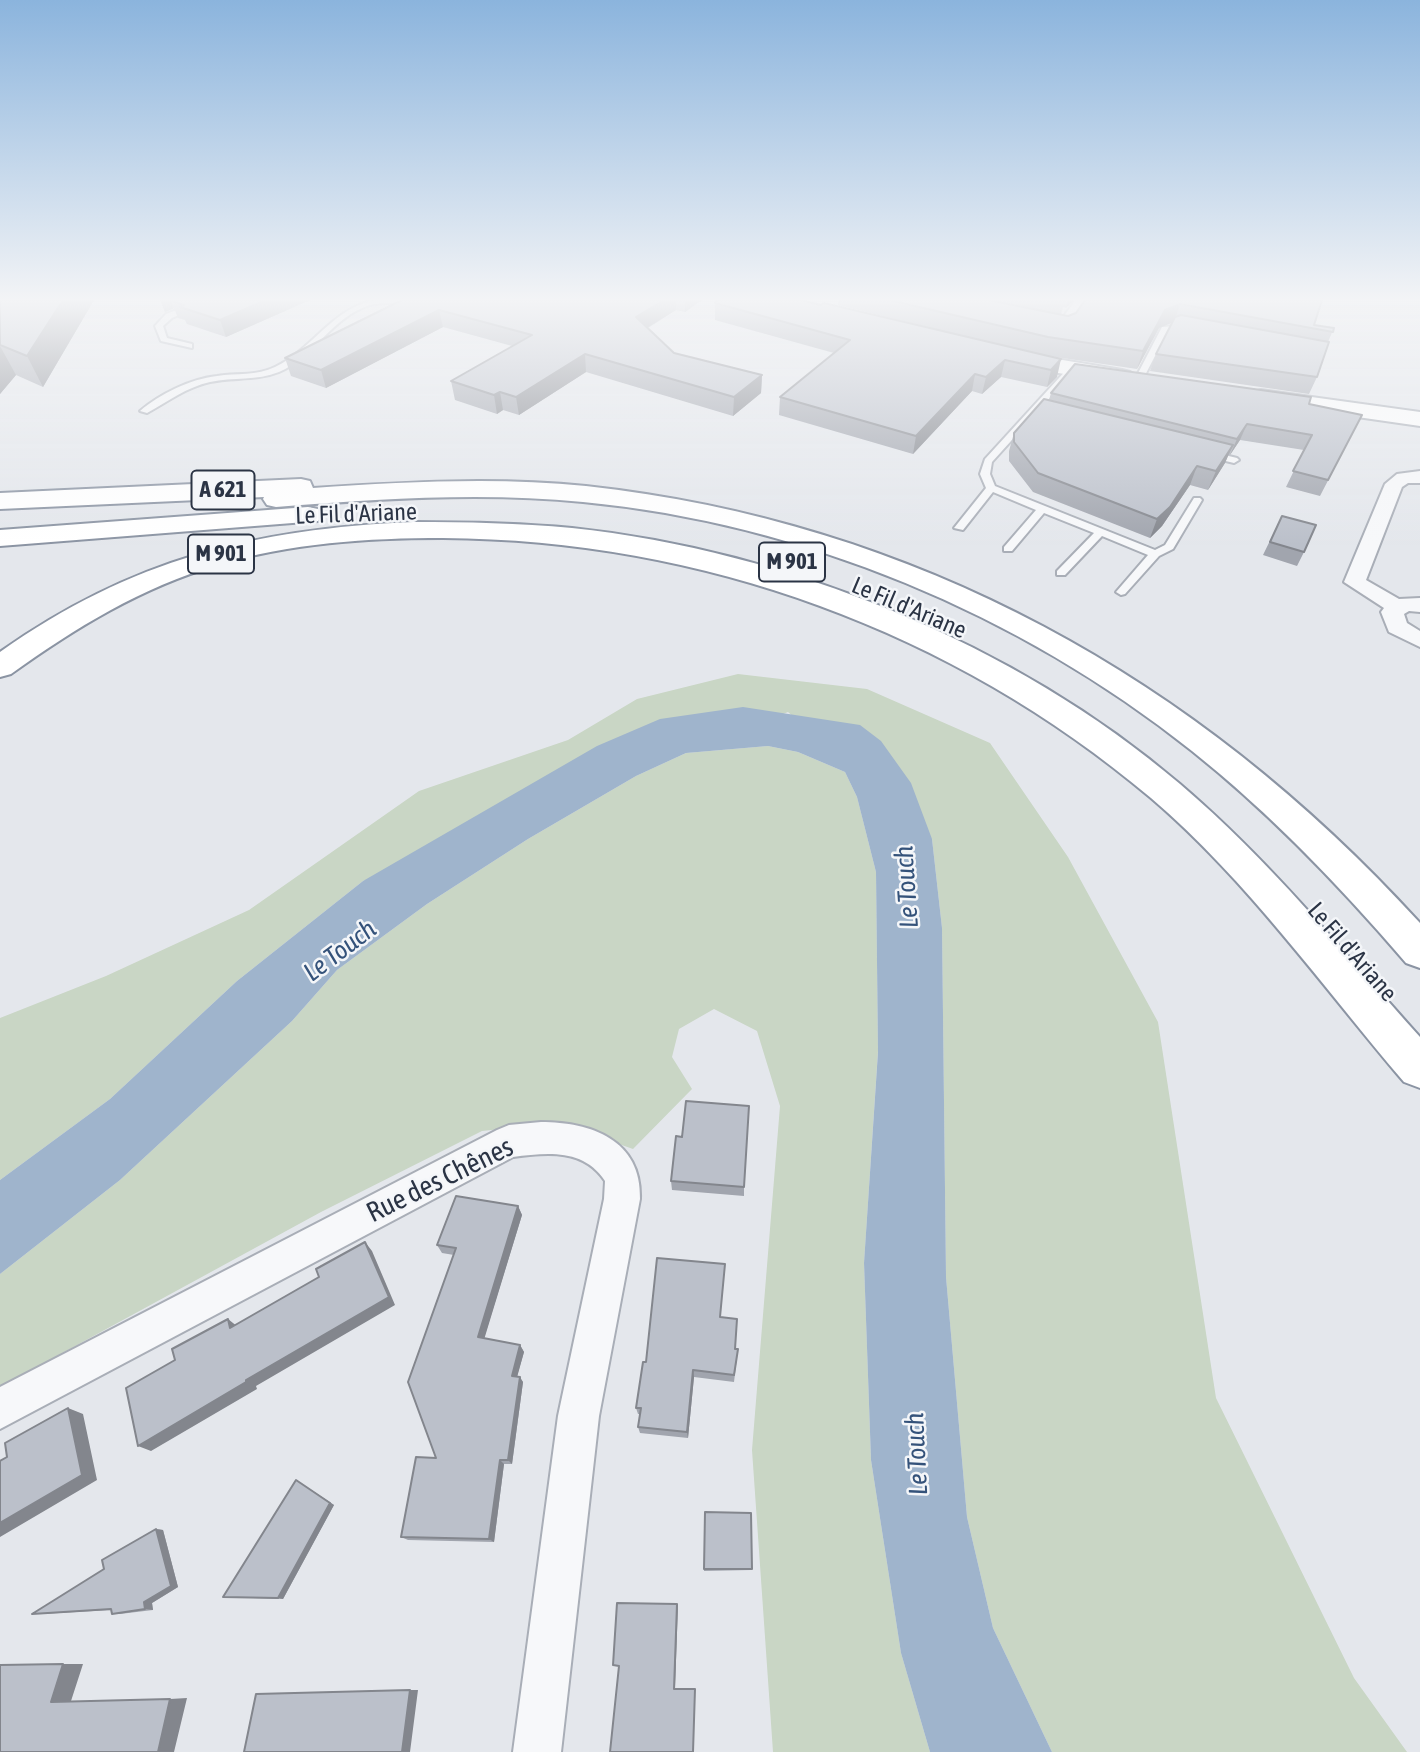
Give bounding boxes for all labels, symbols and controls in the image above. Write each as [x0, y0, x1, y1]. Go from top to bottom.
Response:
road number: A 621 [192, 470, 255, 510]
street label: Le Fil d'Ariane [295, 497, 417, 531]
road number: M 901 [188, 534, 254, 574]
road number: M 901 [759, 542, 825, 582]
street label: Le Fil d'Ariane [847, 571, 971, 645]
water label: Le Touch [889, 845, 925, 929]
street label: Le Fil d'Ariane [1301, 897, 1403, 1007]
water label: Le Touch [298, 914, 382, 988]
street label: Rue des Chênes [361, 1130, 519, 1230]
water label: Le Touch [899, 1412, 935, 1496]

